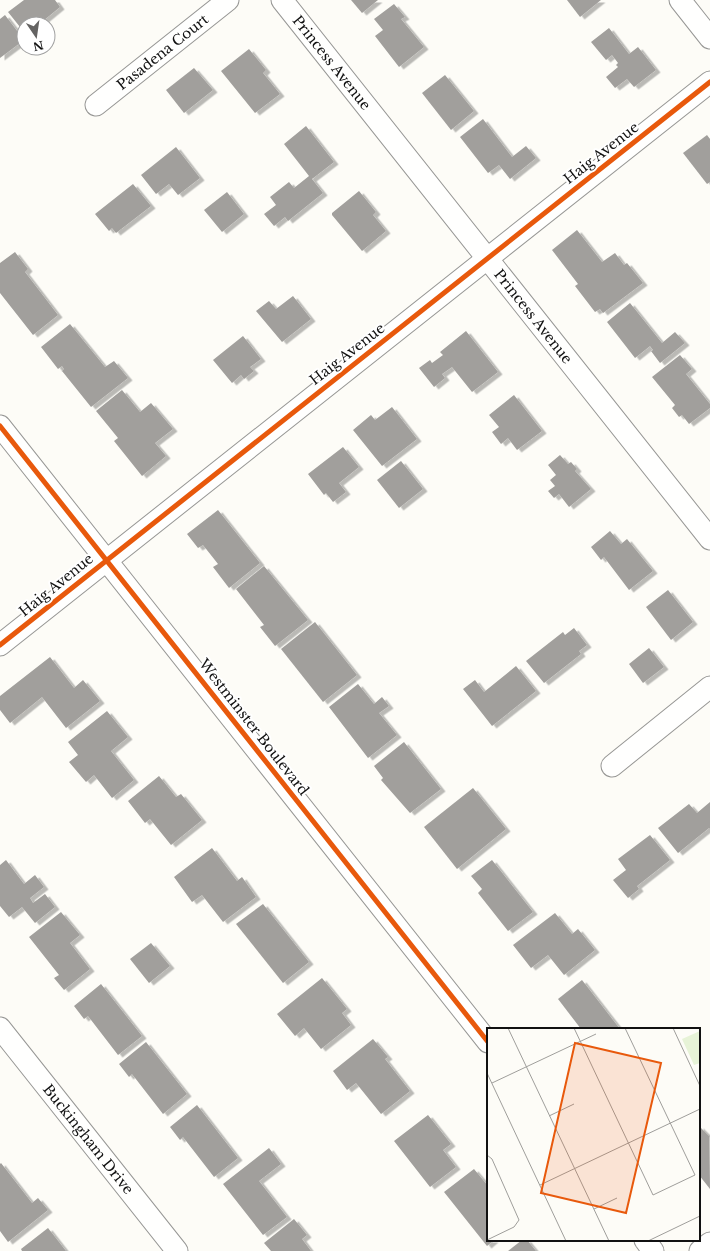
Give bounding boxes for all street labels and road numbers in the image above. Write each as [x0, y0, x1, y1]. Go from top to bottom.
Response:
street label: Pasadena Court [113, 10, 212, 94]
street label: Princess Avenue [289, 12, 375, 114]
street label: Haig Avenue [560, 118, 642, 188]
street label: Princess Avenue [490, 265, 576, 367]
street label: Haig Avenue [306, 319, 388, 389]
street label: Haig Avenue [15, 550, 97, 620]
street label: Westminster Boulevard [194, 654, 313, 799]
street label: Buckingham Drive [39, 1081, 137, 1198]

